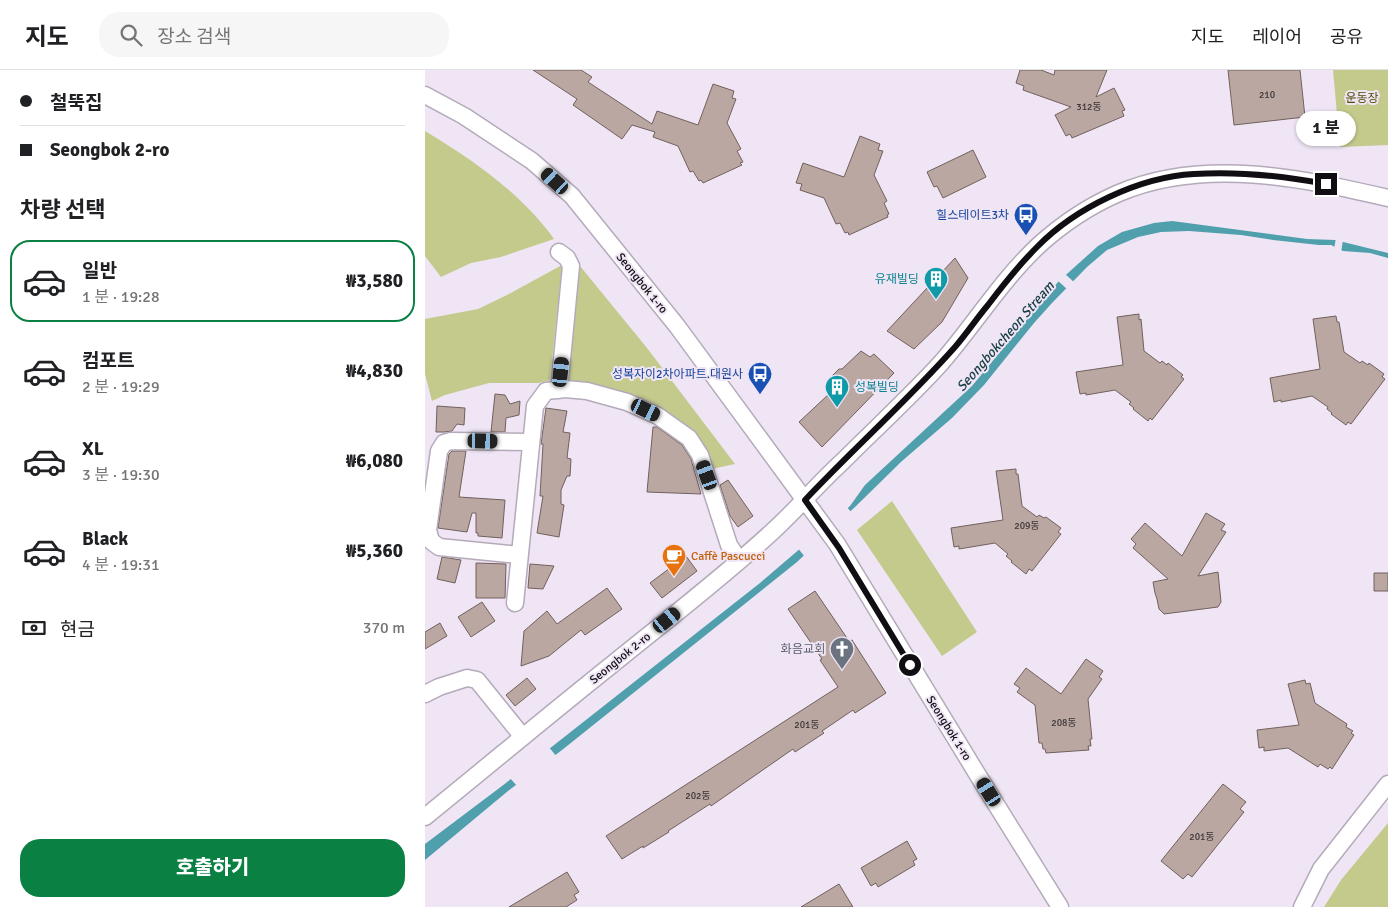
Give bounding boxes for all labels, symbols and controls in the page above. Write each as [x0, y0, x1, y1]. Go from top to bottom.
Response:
search box [99, 12, 449, 57]
icon: search [117, 21, 145, 49]
text: 지도 [25, 22, 69, 52]
text: 장소 검색 [157, 25, 231, 49]
text: 지도 [1191, 26, 1224, 48]
text: 레이어 [1252, 26, 1302, 48]
text: 공유 [1330, 26, 1363, 48]
house number: 210 [1259, 89, 1275, 101]
text: 철뚝집 [50, 91, 102, 115]
park label: 운동장 [1345, 91, 1379, 106]
house number: 312동 [1076, 101, 1102, 113]
callout: 1 분 [1296, 112, 1356, 146]
text: 1 분 [1313, 118, 1339, 138]
text: Seongbok 2-ro [50, 138, 169, 162]
car [538, 165, 571, 197]
route end [1315, 173, 1337, 195]
text: 차량 선택 [20, 196, 106, 223]
bus stop icon: 힐스테이트3차 [1013, 202, 1039, 236]
place label: 힐스테이트3차 [936, 208, 1009, 223]
street label: Seongbok 1-ro [613, 250, 671, 317]
icon: car [22, 259, 67, 304]
text: 일반 [82, 259, 117, 283]
building icon: 유재빌딩 [923, 266, 949, 300]
text: ₩3,580 [346, 269, 403, 293]
place label: 유재빌딩 [875, 272, 919, 287]
water label: Seongbokcheon Stream [953, 277, 1058, 395]
text: 1 분 · 19:28 [82, 287, 160, 307]
icon: car [22, 349, 67, 394]
text: 컴포트 [82, 349, 134, 373]
car [551, 356, 570, 388]
text: ₩4,830 [346, 359, 403, 383]
bus stop icon: 성복자이2차아파트.대원사 [747, 361, 773, 395]
place label: 성복자이2차아파트.대원사 [612, 367, 743, 382]
building icon: 성복빌딩 [824, 374, 850, 408]
text: 2 분 · 19:29 [82, 377, 160, 397]
place label: 성복빌딩 [855, 380, 899, 395]
car [629, 397, 662, 423]
car [467, 433, 498, 449]
text: XL [82, 437, 104, 461]
icon: car [22, 439, 67, 484]
text: ₩6,080 [346, 449, 403, 473]
car [694, 458, 719, 492]
text: 3 분 · 19:30 [82, 465, 160, 485]
house number: 209동 [1014, 520, 1040, 532]
text: Black [82, 527, 128, 551]
icon: car [22, 529, 67, 574]
text: ₩5,360 [346, 539, 403, 563]
cafe icon: Caffè Pascucci [661, 543, 687, 577]
place label: Caffè Pascucci [691, 549, 765, 564]
text: 4 분 · 19:31 [82, 555, 160, 575]
car [650, 605, 683, 635]
icon: cash [20, 614, 48, 642]
text: 현금 [60, 618, 95, 642]
text: 370 m [363, 618, 405, 638]
street label: Seongbok 2-ro [587, 629, 654, 688]
church icon: 화음교회 [829, 636, 855, 670]
place label: 화음교회 [781, 642, 825, 657]
route start [899, 654, 921, 676]
street label: Seongbok 1-ro [923, 693, 974, 763]
house number: 208동 [1051, 717, 1077, 729]
house number: 201동 [794, 719, 820, 731]
car [974, 775, 1003, 809]
house number: 202동 [685, 790, 711, 802]
house number: 201동 [1189, 831, 1215, 843]
button: 호출하기 [20, 839, 405, 897]

